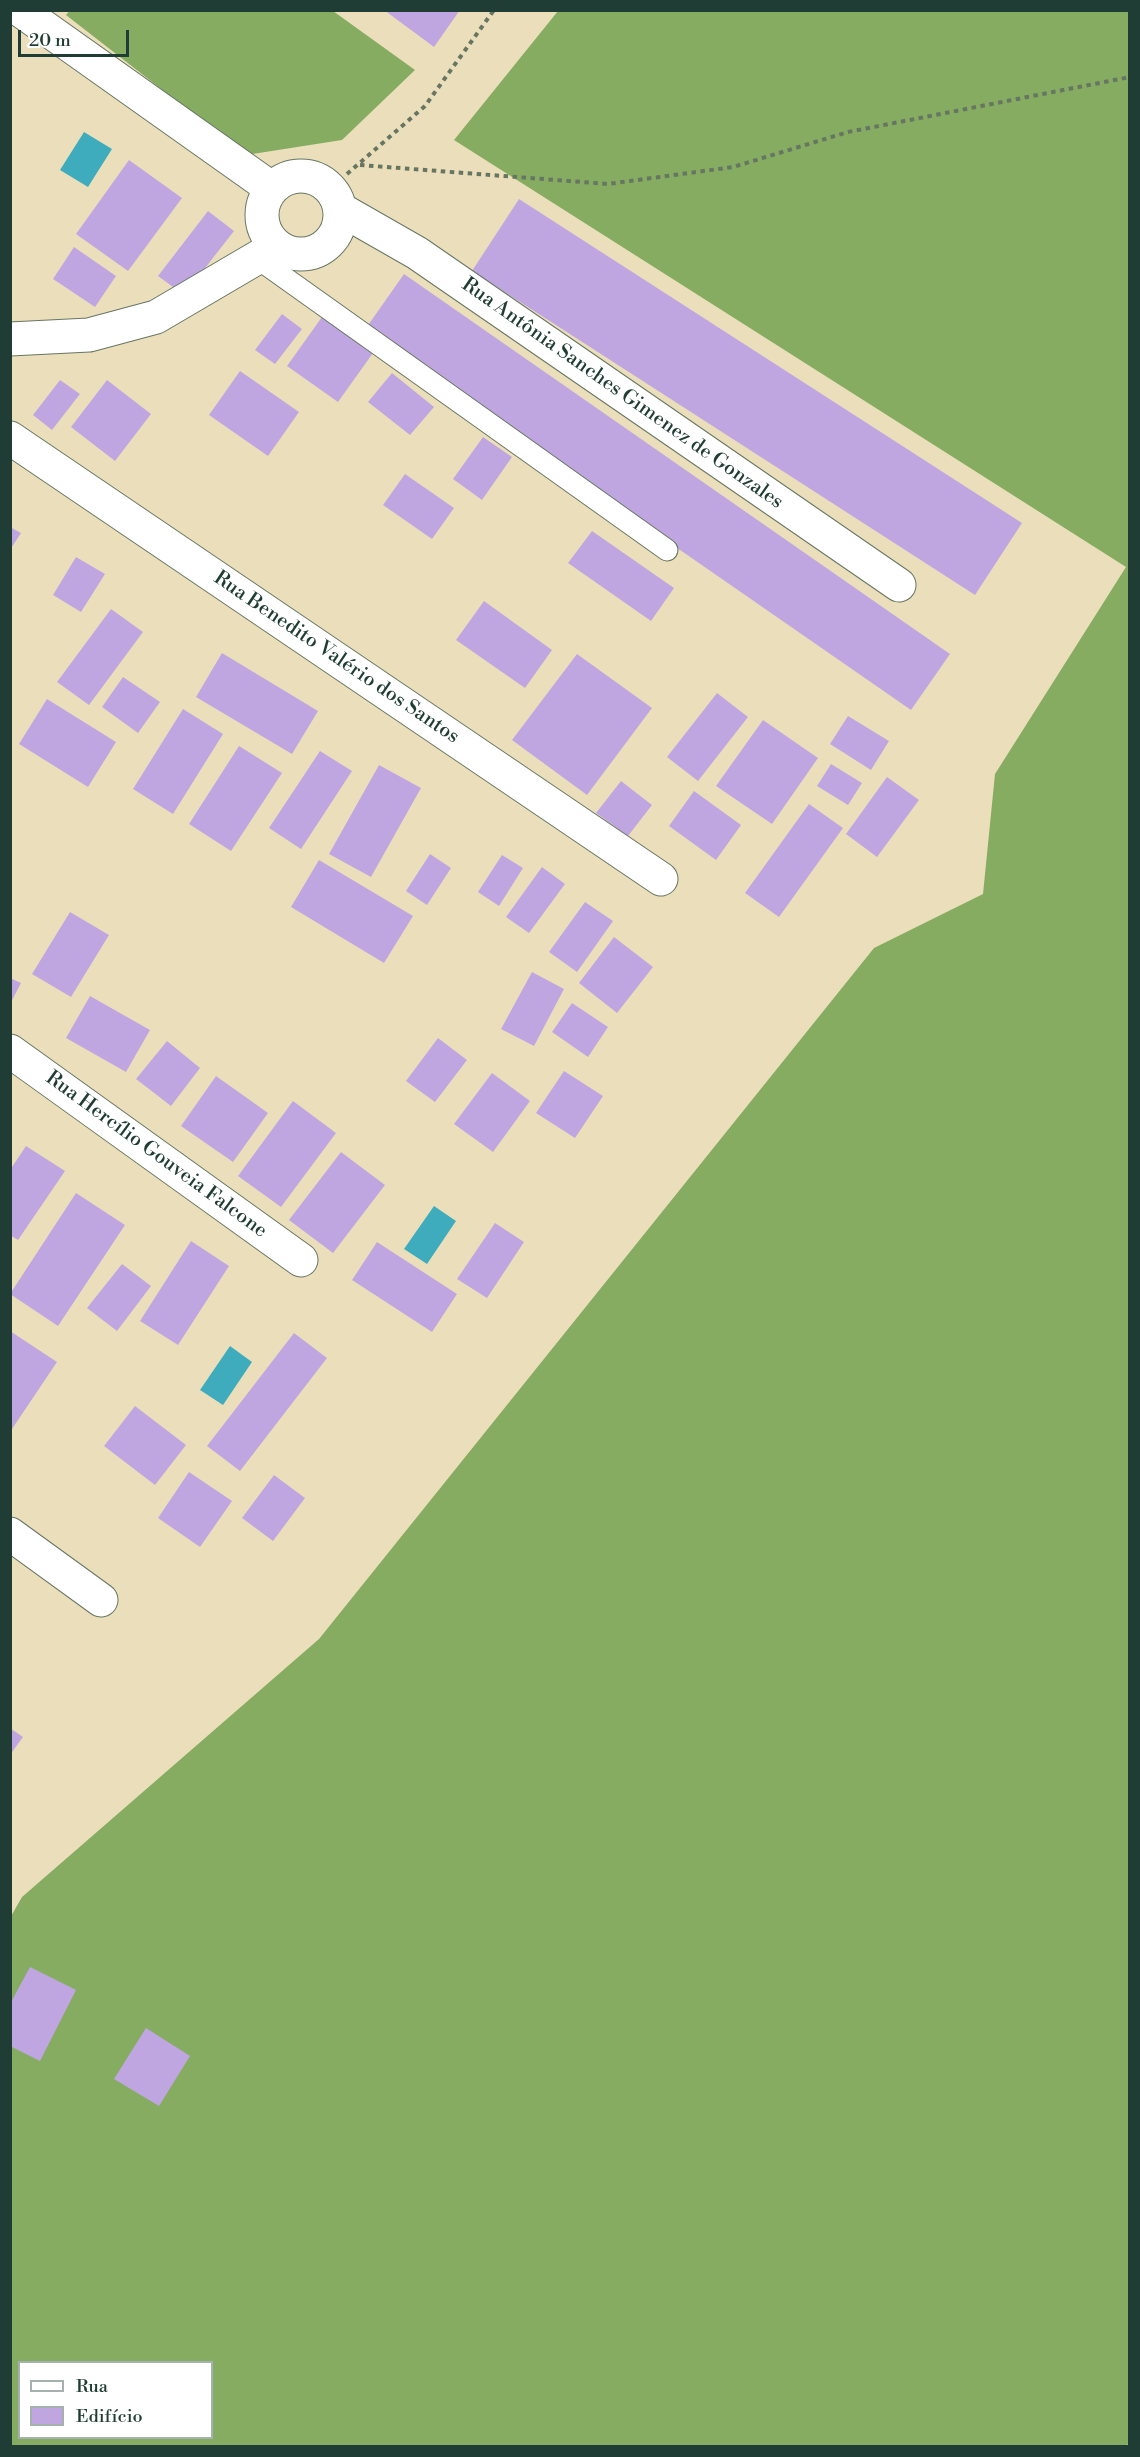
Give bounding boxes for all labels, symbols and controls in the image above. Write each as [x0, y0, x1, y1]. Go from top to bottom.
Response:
scale bar [21, 18, 132, 56]
text: 20 m [29, 29, 71, 52]
street label: Rua Antônia Sanches Gimenez de Gonzales [457, 273, 787, 515]
street label: Rua Benedito Valério dos Santos [209, 567, 463, 749]
street label: Rua Hercílio Gouveia Falcone [41, 1067, 271, 1243]
legend [18, 2361, 213, 2439]
text: Rua [76, 2375, 108, 2398]
text: Edifício [76, 2405, 143, 2428]

